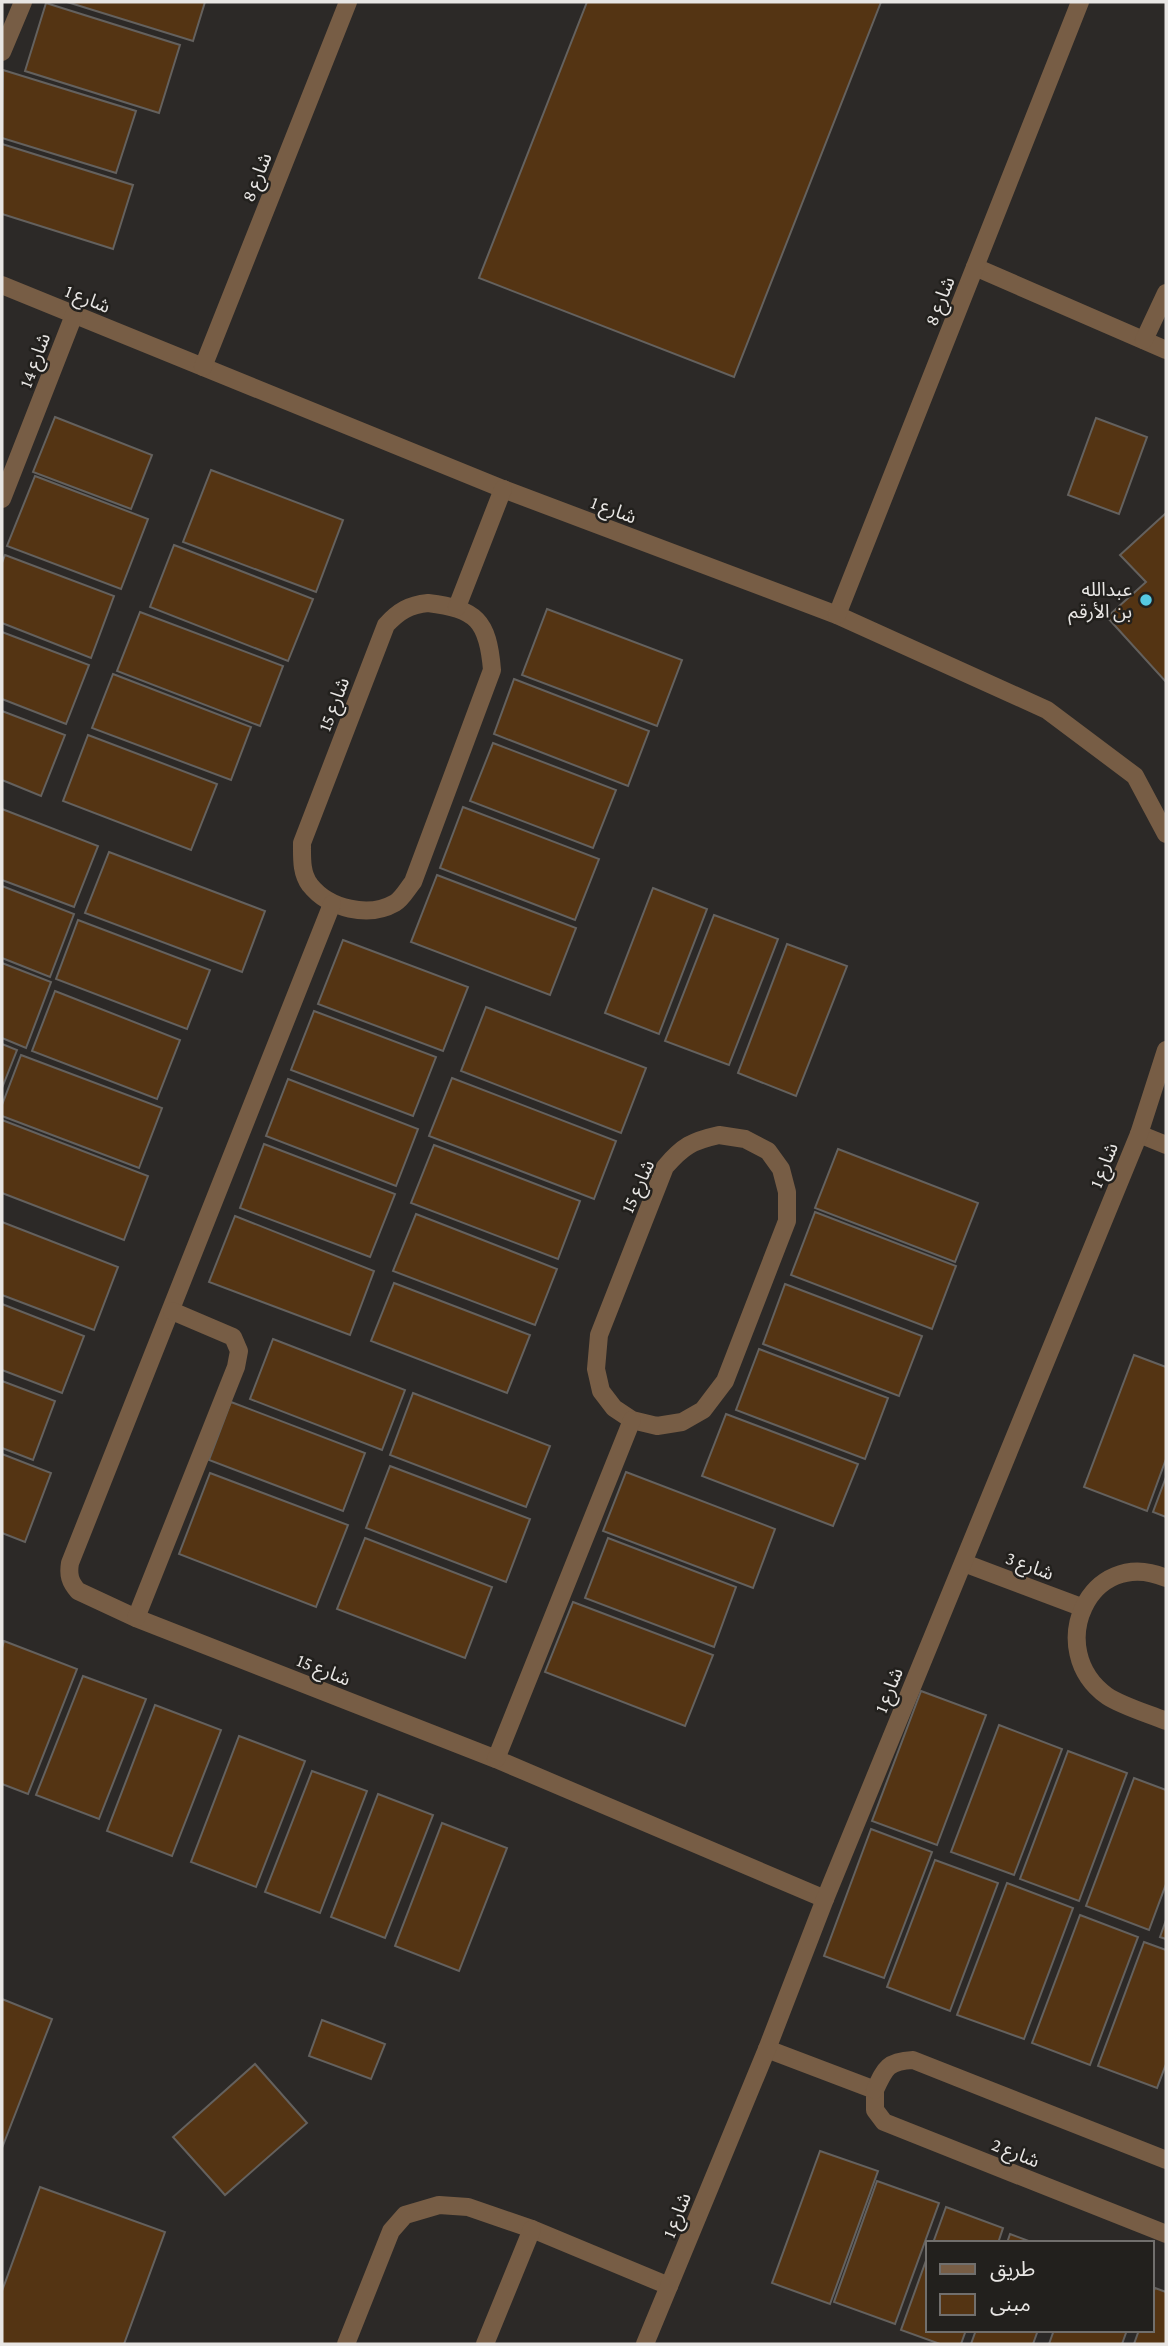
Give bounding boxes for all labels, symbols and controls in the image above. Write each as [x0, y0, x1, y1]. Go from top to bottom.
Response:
street label: شارع 8 [237, 150, 279, 206]
street label: شارع 8 [920, 274, 962, 330]
street label: شارع 1 [61, 280, 113, 320]
street label: شارع 14 [15, 330, 57, 391]
street label: شارع 1 [587, 491, 639, 530]
place label: عبدالله بن الأرقم [1068, 579, 1132, 626]
marker: عبدالله بن الأرقم [1138, 592, 1154, 608]
street label: شارع 15 [314, 674, 356, 735]
street label: شارع 1 [1085, 1140, 1125, 1192]
street label: شارع 15 [617, 1156, 661, 1217]
street label: شارع 3 [1002, 1547, 1057, 1587]
street label: شارع 15 [293, 1649, 354, 1692]
street label: شارع 1 [870, 1665, 910, 1717]
street label: شارع 2 [988, 2133, 1043, 2174]
street label: شارع 1 [658, 2190, 698, 2242]
legend [926, 2241, 1154, 2332]
text: طريق [990, 2257, 1035, 2282]
text: مبنى [990, 2292, 1031, 2316]

